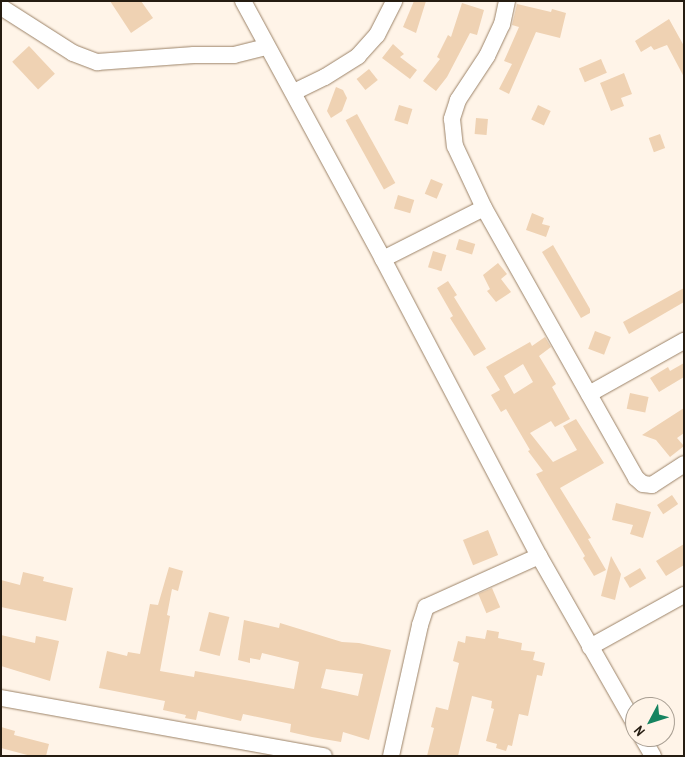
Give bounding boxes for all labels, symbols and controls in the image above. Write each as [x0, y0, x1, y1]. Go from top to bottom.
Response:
north arrow [625, 697, 675, 747]
text: N [630, 722, 649, 740]

